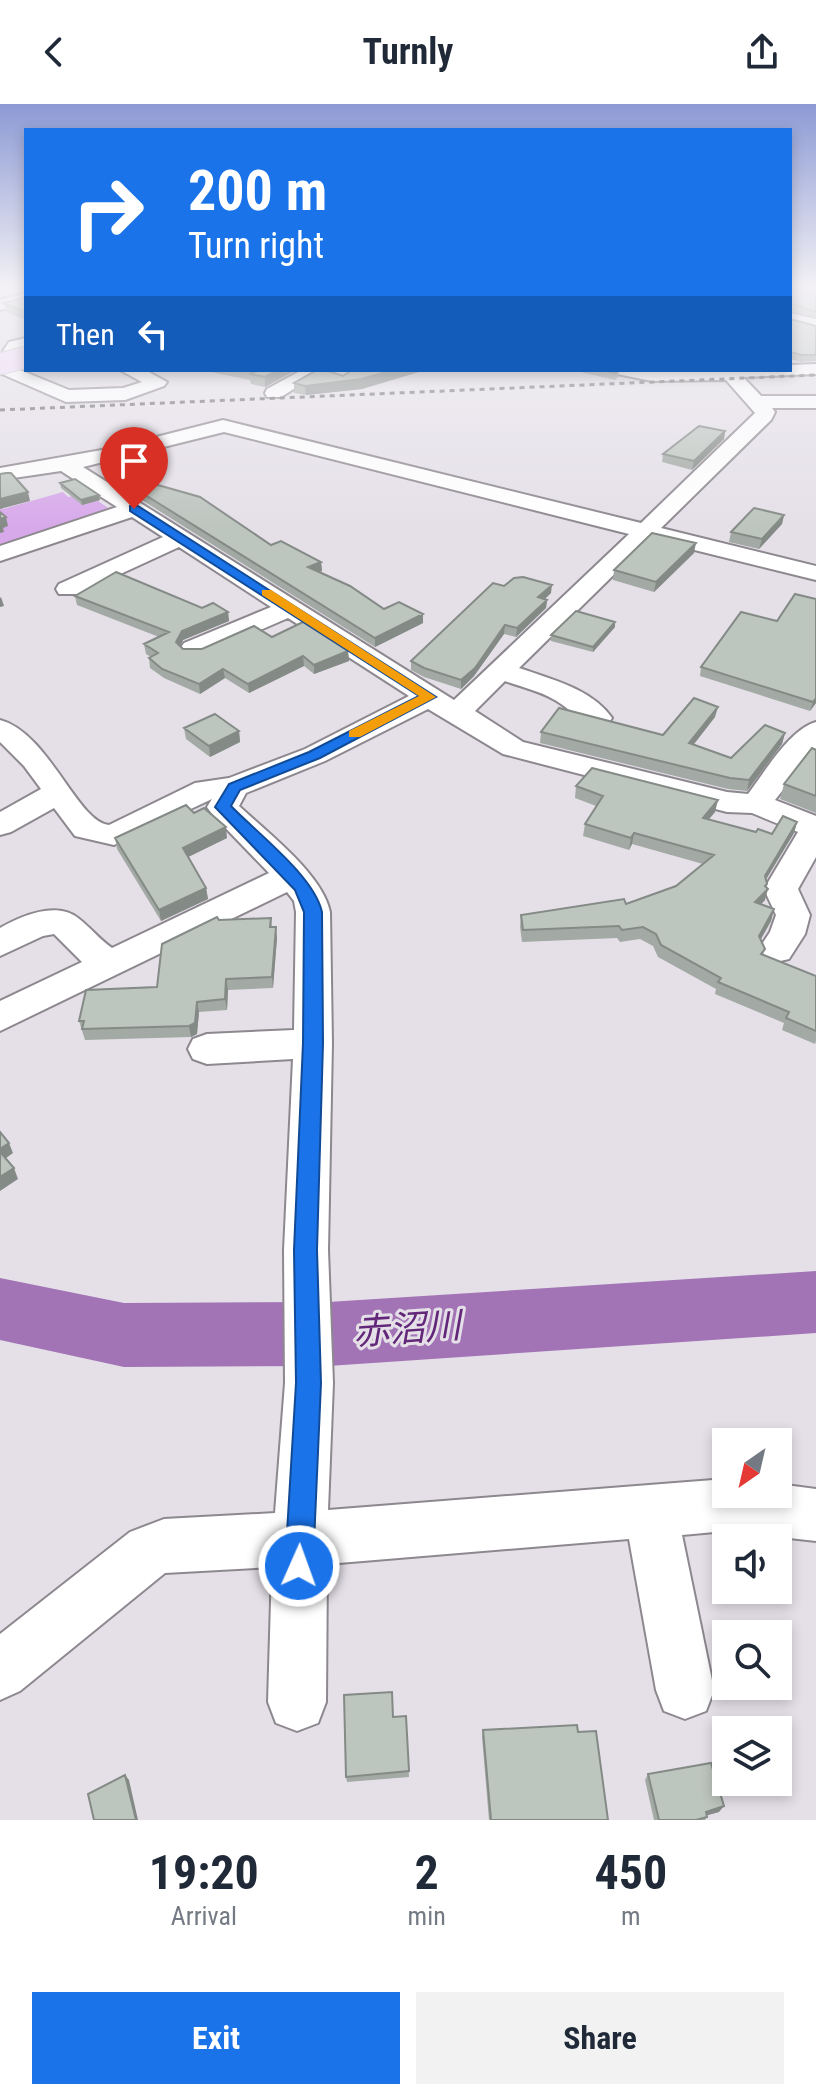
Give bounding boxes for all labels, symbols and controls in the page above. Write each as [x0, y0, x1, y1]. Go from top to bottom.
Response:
icon: back [32, 30, 76, 74]
icon: share [740, 30, 784, 74]
text: Turnly [363, 31, 453, 73]
text: 200 m [188, 158, 327, 224]
icon: right [56, 160, 160, 264]
text: Turn right [188, 225, 324, 267]
icon: left [131, 312, 175, 356]
text: Then [56, 317, 115, 352]
pin [100, 427, 168, 509]
icon: arrive [112, 439, 156, 483]
water label: 赤沼川 [352, 1304, 466, 1354]
north arrow [712, 1428, 792, 1508]
map controls [712, 1428, 792, 1796]
position arrow [257, 1524, 341, 1608]
button: sound [712, 1524, 792, 1604]
button: search [712, 1620, 792, 1700]
button: layers [712, 1716, 792, 1796]
text: 19:20 [149, 1844, 259, 1901]
text: 2 [415, 1844, 439, 1901]
text: 450 [594, 1844, 667, 1901]
text: Arrival [171, 1901, 237, 1931]
text: min [408, 1901, 446, 1931]
text: m [621, 1901, 641, 1931]
button: Exit [32, 1992, 400, 2084]
button: Share [416, 1992, 784, 2084]

